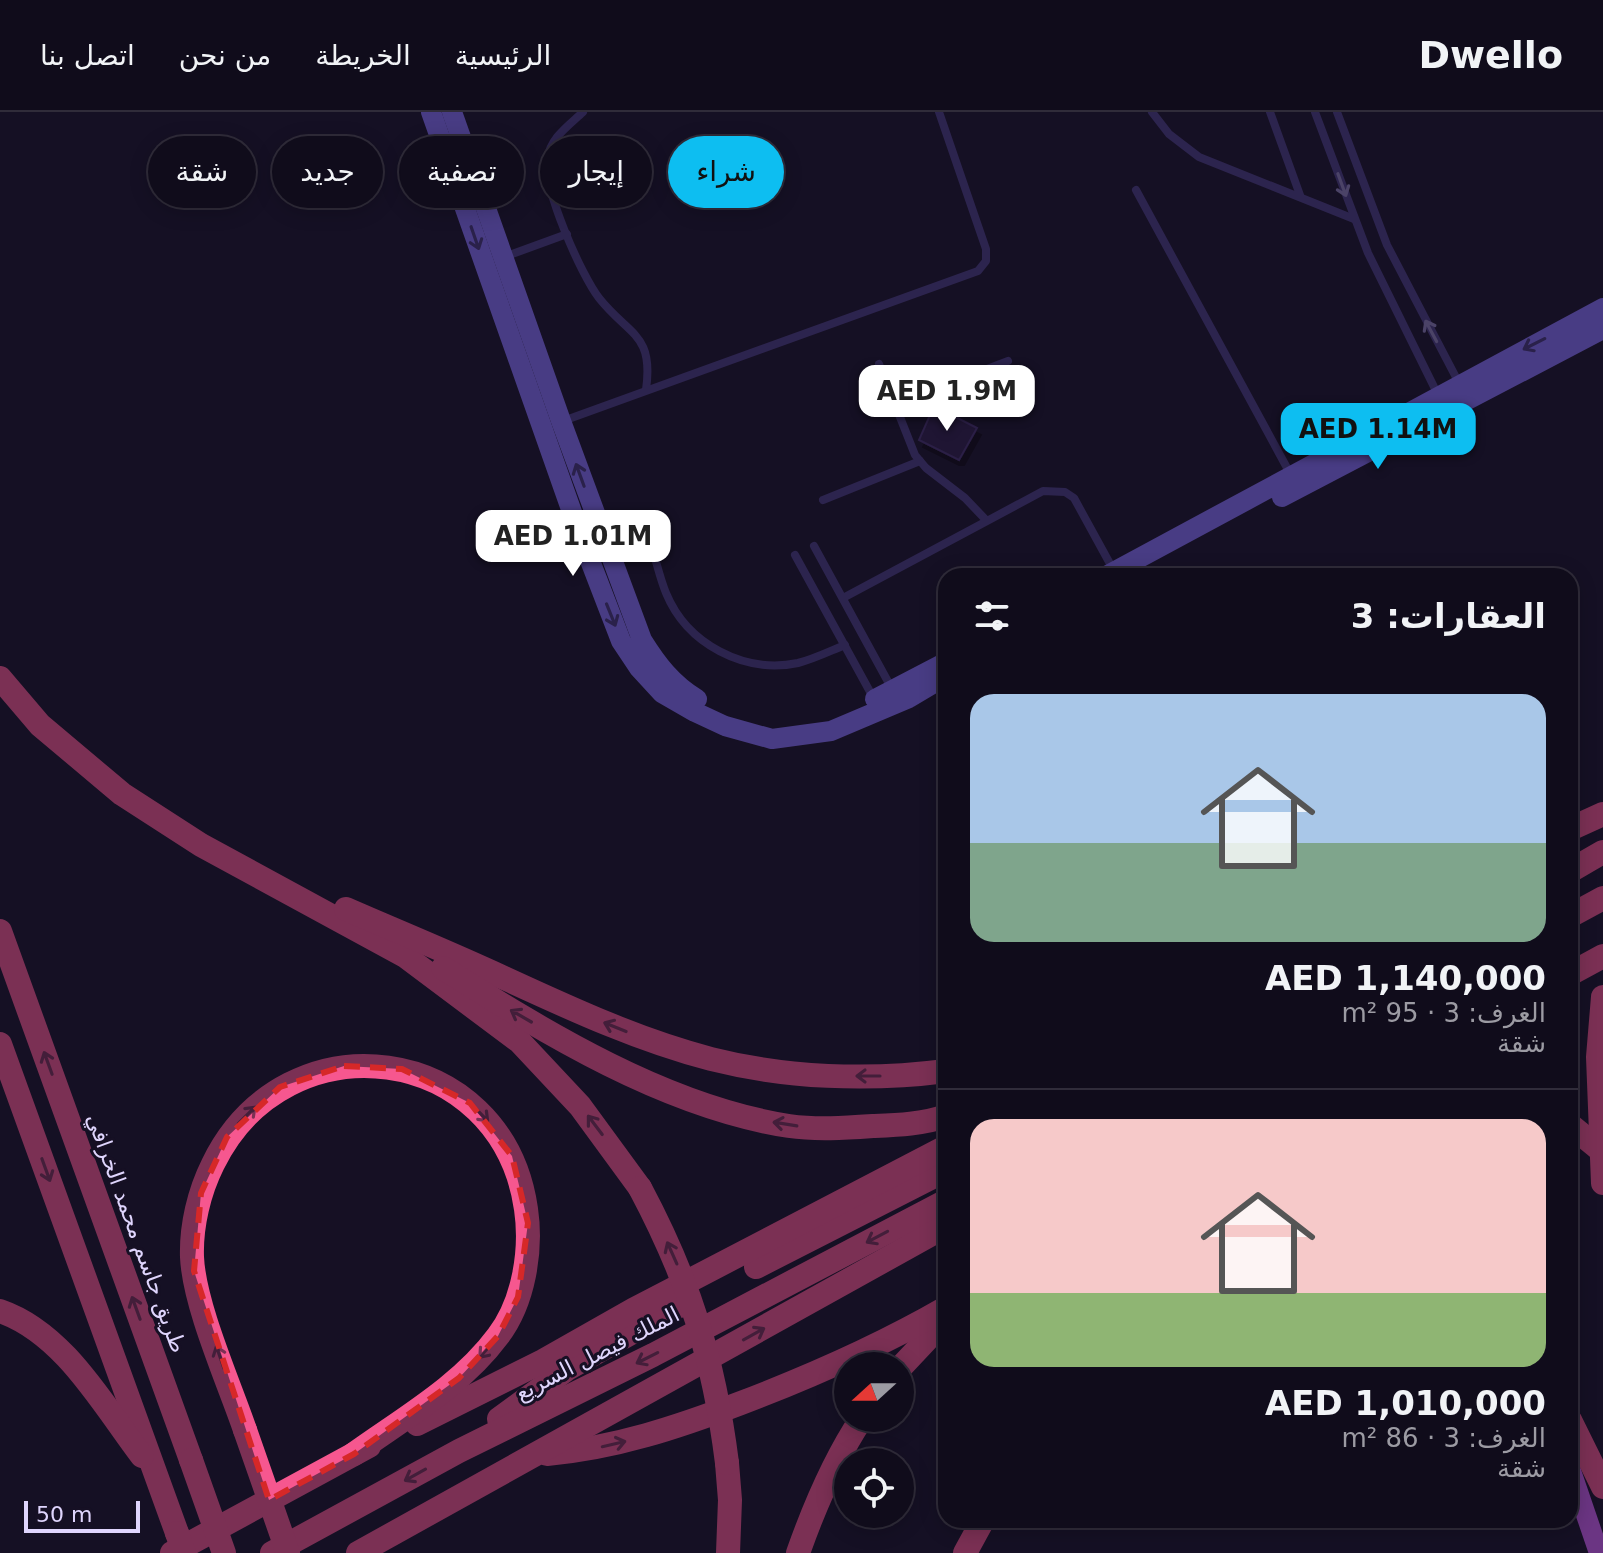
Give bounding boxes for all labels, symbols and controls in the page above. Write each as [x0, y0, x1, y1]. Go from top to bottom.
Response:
text: Dwello [1418, 33, 1563, 77]
text: اتصل بنا [40, 39, 135, 72]
text: من نحن [179, 39, 271, 72]
text: الخريطة [315, 39, 411, 72]
text: الرئيسية [455, 39, 551, 72]
chip: شقة [148, 136, 256, 208]
chip: جديد [272, 136, 383, 208]
chip: تصفية [399, 136, 524, 208]
chip: إيجار [540, 136, 652, 208]
chip: شراء [668, 136, 784, 208]
one-way arrow [1336, 172, 1350, 197]
one-way arrow [469, 226, 484, 251]
one-way arrow [1423, 319, 1439, 343]
one-way arrow [1522, 337, 1546, 353]
pin: AED 1.9M [864, 365, 1030, 433]
text: AED 1.9M [877, 376, 1017, 406]
pin: AED 1.14M [1286, 403, 1470, 471]
text: AED 1.14M [1299, 414, 1457, 444]
one-way arrow [572, 463, 586, 488]
pin: AED 1.01M [481, 510, 665, 578]
text: AED 1.01M [494, 521, 652, 551]
icon: filters [970, 594, 1014, 638]
text: العقارات: 3 [1351, 596, 1546, 636]
one-way arrow [605, 602, 619, 627]
icon: home [1186, 746, 1330, 890]
text: AED 1,140,000 [1265, 958, 1546, 998]
text: الغرف: 3 · 95 m² [1342, 998, 1546, 1028]
one-way arrow [510, 1008, 533, 1024]
one-way arrow [603, 1019, 628, 1034]
text: شقة [1497, 1028, 1546, 1058]
one-way arrow [40, 1051, 54, 1076]
one-way arrow [855, 1068, 882, 1084]
one-way arrow [470, 1103, 489, 1123]
one-way arrow [236, 1105, 256, 1125]
street label: طريق جاسم محمد الخرافي [81, 1110, 192, 1357]
one-way arrow [586, 1115, 603, 1136]
one-way arrow [773, 1116, 799, 1131]
one-way arrow [39, 1157, 54, 1182]
icon: home [1186, 1171, 1330, 1315]
one-way arrow [866, 1230, 889, 1246]
one-way arrow [664, 1241, 679, 1265]
one-way arrow [128, 1296, 142, 1321]
street label: الملك فيصل السريع [511, 1301, 683, 1406]
one-way arrow [742, 1326, 766, 1341]
one-way arrow [478, 1339, 496, 1359]
one-way arrow [211, 1344, 226, 1369]
one-way arrow [636, 1351, 660, 1367]
north arrow [834, 1352, 914, 1432]
map controls [834, 1352, 914, 1528]
text: AED 1,010,000 [1265, 1383, 1546, 1423]
text: الغرف: 3 · 86 m² [1342, 1423, 1546, 1453]
one-way arrow [600, 1436, 626, 1451]
button: locate [834, 1448, 914, 1528]
text: شقة [1497, 1453, 1546, 1483]
one-way arrow [403, 1468, 427, 1483]
scale bar [24, 1497, 140, 1533]
text: 50 m [36, 1502, 92, 1527]

